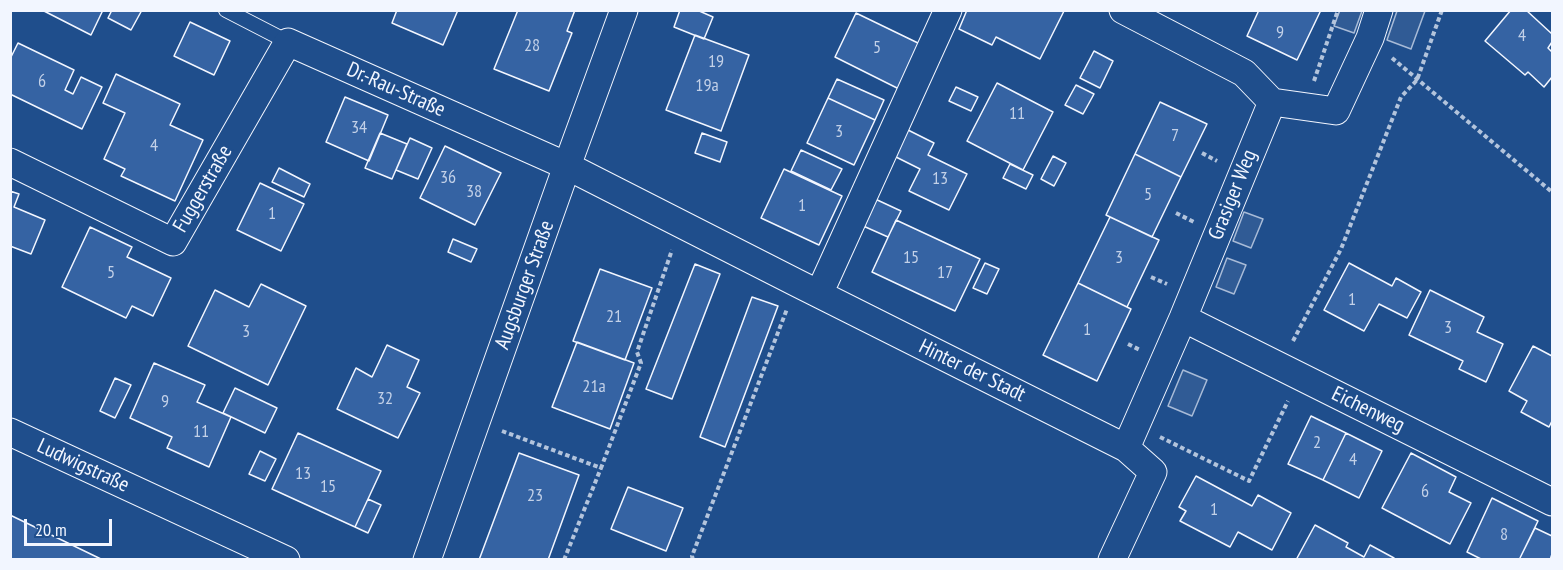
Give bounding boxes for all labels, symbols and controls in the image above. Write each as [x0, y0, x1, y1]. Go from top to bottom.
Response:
house number: 9 [1276, 22, 1284, 44]
house number: 4 [1518, 25, 1526, 47]
house number: 28 [524, 35, 540, 57]
house number: 5 [873, 37, 881, 59]
house number: 19 [708, 51, 724, 73]
street label: Dr.-Rau-Straße [343, 57, 449, 123]
house number: 6 [38, 71, 46, 93]
house number: 19a [695, 75, 719, 97]
house number: 11 [1009, 103, 1025, 125]
house number: 34 [351, 117, 367, 139]
house number: 3 [835, 121, 843, 143]
house number: 7 [1171, 125, 1179, 147]
house number: 4 [150, 135, 158, 157]
street label: Fuggerstraße [168, 141, 238, 237]
street label: Grasiger Weg [1204, 146, 1262, 244]
house number: 36 [440, 167, 456, 189]
house number: 13 [932, 168, 948, 190]
house number: 38 [466, 181, 482, 203]
house number: 5 [1144, 184, 1152, 206]
house number: 1 [798, 195, 806, 217]
house number: 1 [268, 203, 276, 225]
street label: Augsburger Straße [490, 217, 560, 353]
house number: 15 [903, 247, 919, 269]
house number: 3 [1115, 247, 1123, 269]
house number: 5 [107, 262, 115, 284]
house number: 17 [937, 262, 953, 284]
house number: 1 [1348, 289, 1356, 311]
house number: 21 [606, 306, 622, 328]
house number: 3 [1444, 317, 1452, 339]
house number: 1 [1083, 319, 1091, 341]
house number: 3 [242, 321, 250, 343]
street label: Hinter der Stadt [915, 334, 1029, 408]
house number: 21a [582, 376, 606, 398]
street label: Eichenweg [1327, 382, 1409, 438]
house number: 32 [377, 388, 393, 410]
house number: 9 [161, 391, 169, 413]
house number: 11 [193, 421, 209, 443]
house number: 2 [1313, 432, 1321, 454]
street label: Ludwigstraße [33, 434, 133, 498]
house number: 4 [1349, 449, 1357, 471]
house number: 13 [295, 463, 311, 485]
house number: 15 [320, 476, 336, 498]
house number: 6 [1421, 481, 1429, 503]
house number: 23 [527, 485, 543, 507]
house number: 1 [1210, 499, 1218, 521]
scale bar [27, 507, 116, 545]
text: 20 m [35, 518, 67, 541]
house number: 8 [1500, 524, 1508, 546]

